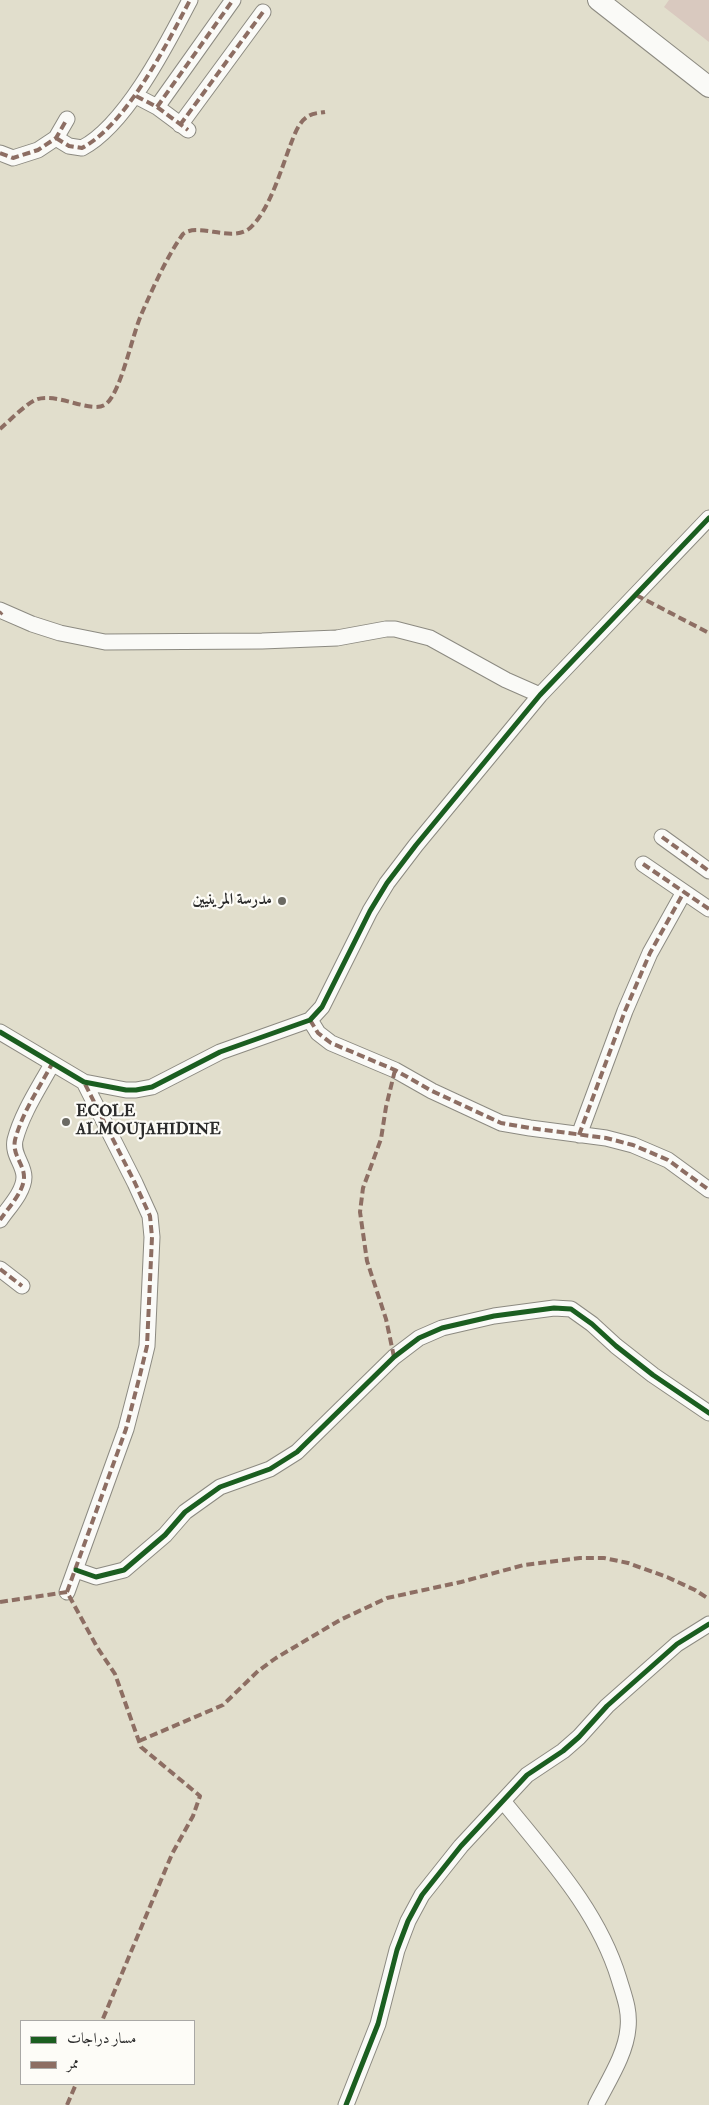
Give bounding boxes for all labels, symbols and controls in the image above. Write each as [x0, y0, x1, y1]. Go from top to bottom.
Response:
place label: مدرسة المرينيين [192, 891, 272, 911]
marker: مدرسة المرينيين [276, 895, 288, 907]
place label: ECOLE ALMOUJAHIDINE [76, 1103, 221, 1141]
marker: ECOLE ALMOUJAHIDINE [60, 1116, 72, 1128]
legend [20, 2020, 195, 2085]
text: مسار دراجات [67, 2029, 136, 2048]
text: ممر [67, 2054, 79, 2073]

